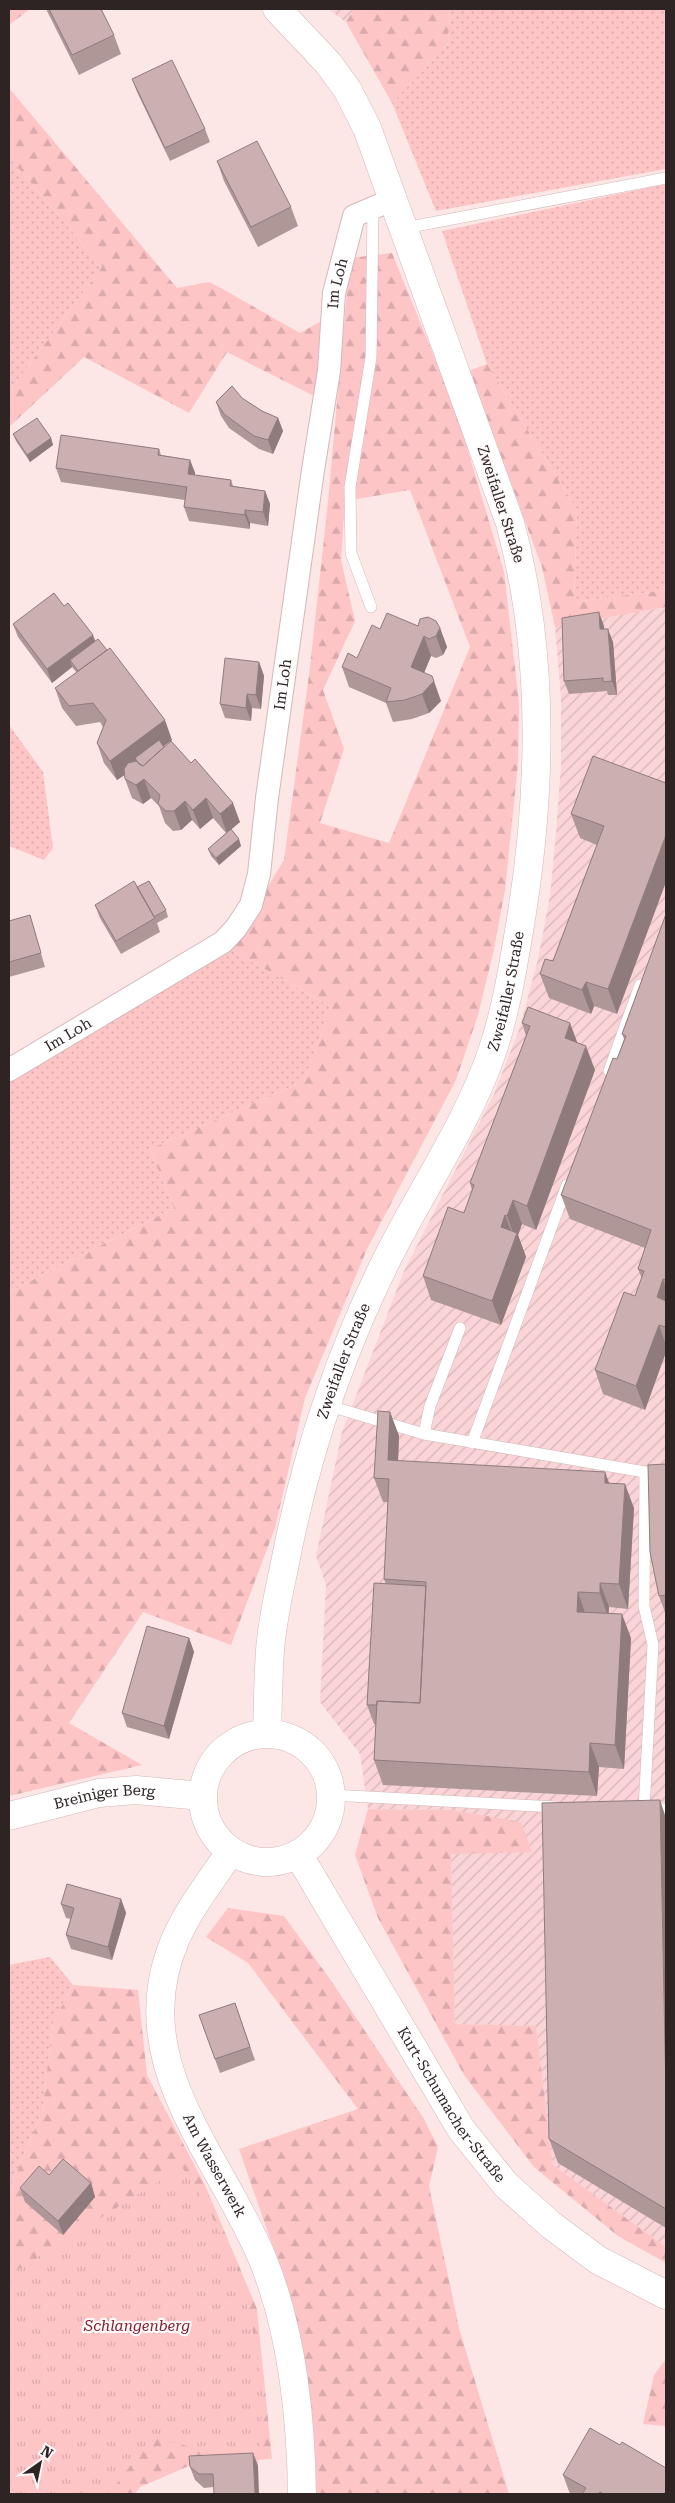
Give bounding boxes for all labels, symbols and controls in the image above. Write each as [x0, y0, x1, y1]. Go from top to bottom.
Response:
street label: Im Loh [324, 256, 352, 309]
street label: Zweifaller Straße [474, 443, 528, 565]
street label: Im Loh [270, 657, 295, 711]
street label: Zweifaller Straße [484, 930, 528, 1054]
street label: Im Loh [42, 1014, 95, 1056]
street label: Zweifaller Straße [313, 1300, 374, 1421]
street label: Breiniger Berg [52, 1781, 157, 1813]
street label: Kurt-Schumacher-Straße [394, 2024, 509, 2186]
street label: Am Wasserwerk [179, 2111, 250, 2221]
park label: Schlangenberg [83, 2317, 190, 2335]
north arrow [15, 2438, 65, 2488]
text: N [38, 2442, 56, 2462]

